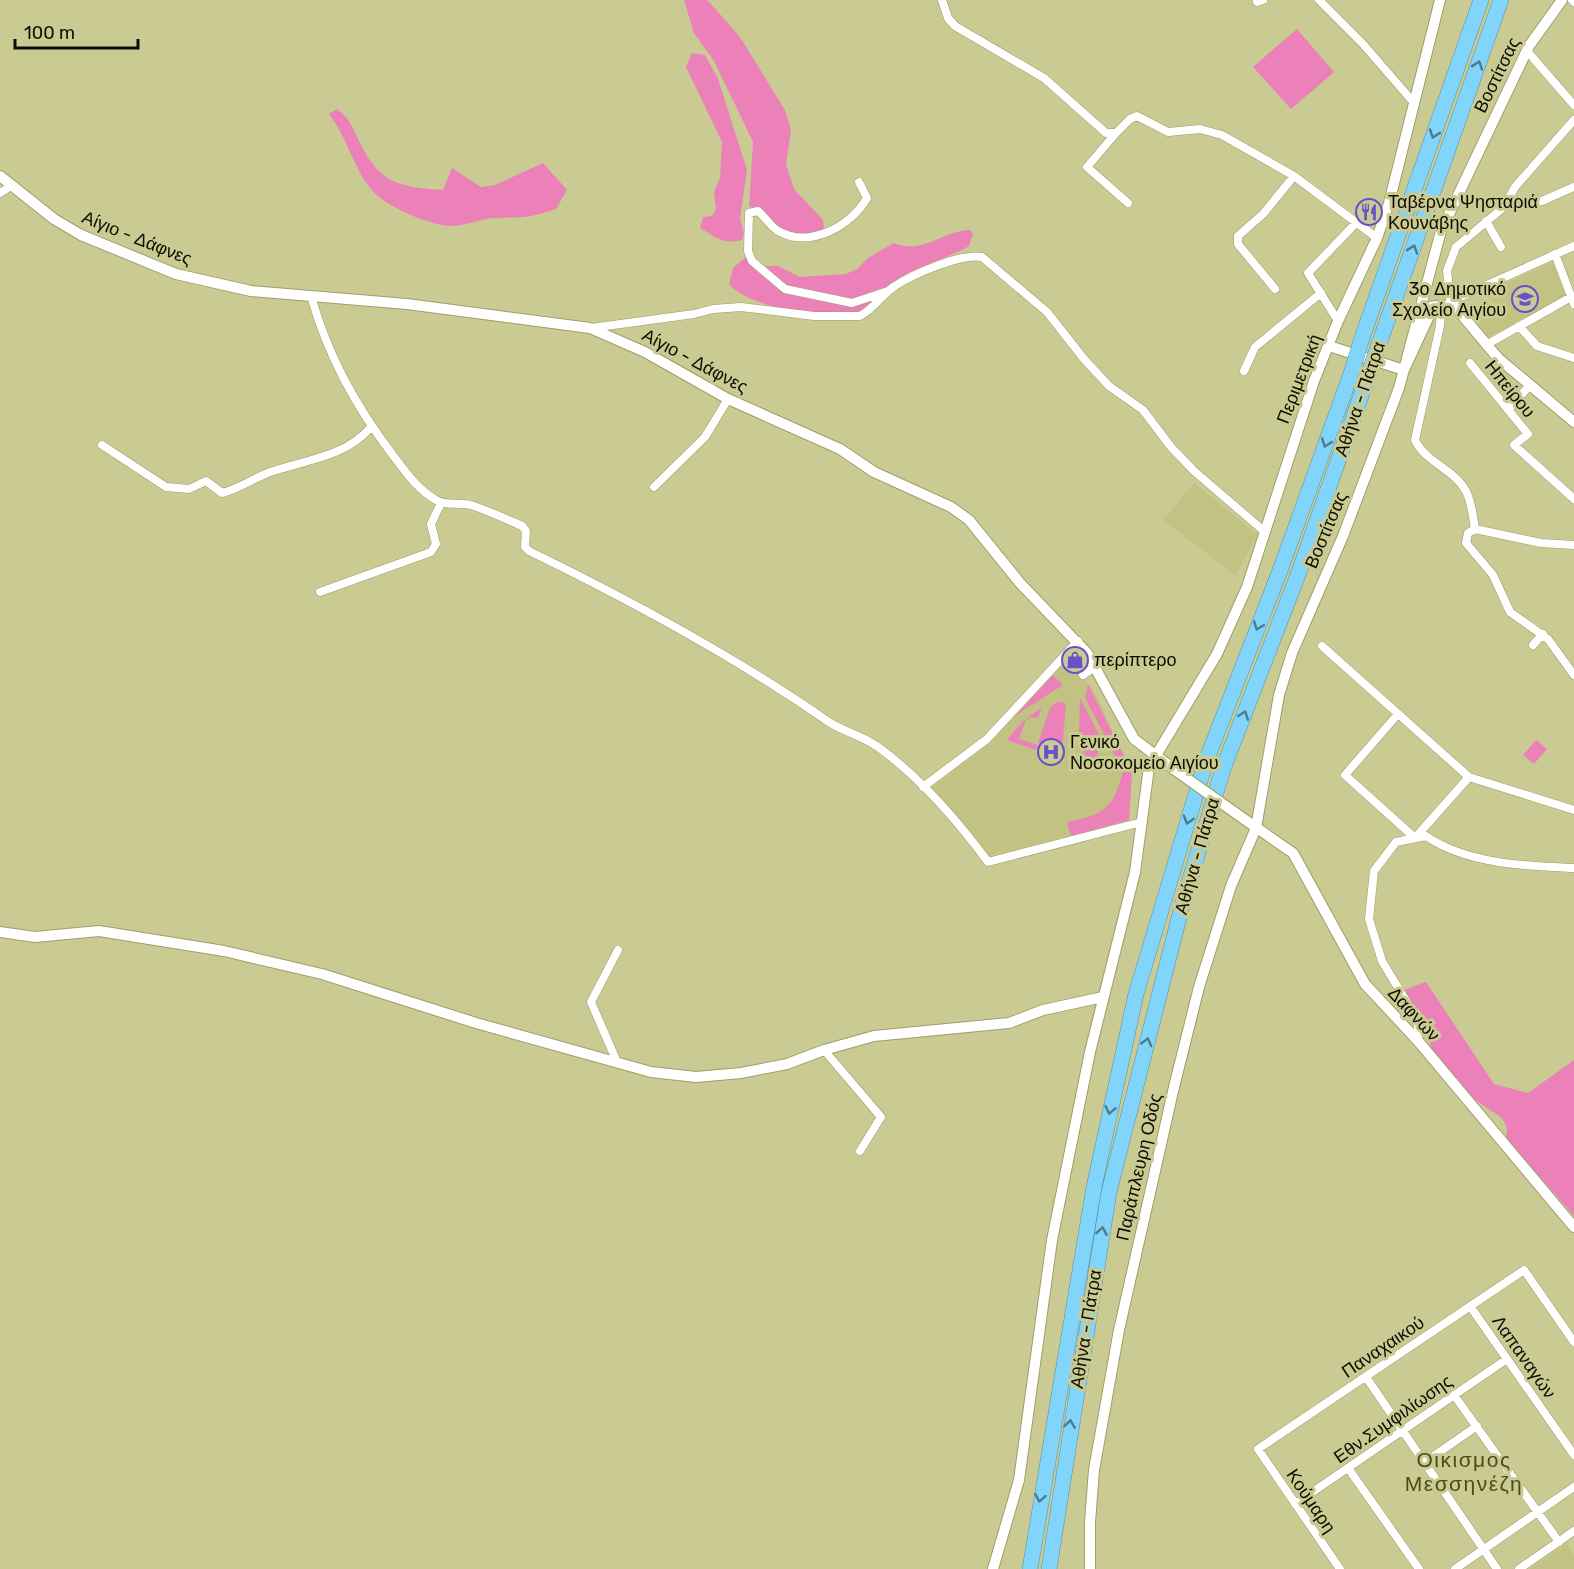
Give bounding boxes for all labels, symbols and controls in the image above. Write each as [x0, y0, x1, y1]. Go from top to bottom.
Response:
scale bar [15, 12, 138, 50]
text: 100 m [24, 22, 75, 44]
street label: Βοστίτσας [1469, 33, 1525, 116]
one-way arrow [1470, 60, 1483, 71]
one-way arrow [1428, 128, 1441, 139]
place label: Ταβέρνα Ψησταριά Κουνάβης [1388, 191, 1538, 234]
restaurant icon: Ταβέρνα Ψησταριά Κουνάβης [1354, 197, 1384, 227]
street label: Αίγιο - Δάφνες [79, 206, 195, 270]
one-way arrow [1405, 244, 1418, 255]
place label: 3ο Δημοτικό Σχολείο Αιγίου [1392, 278, 1506, 321]
school or university icon: 3ο Δημοτικό Σχολείο Αιγίου [1510, 284, 1540, 314]
street label: Αίγιο - Δάφνες [638, 324, 752, 398]
street label: Περιμετρική [1272, 331, 1326, 427]
street label: Αθήνα - Πάτρα [1330, 339, 1390, 459]
street label: Ηπείρου [1480, 356, 1540, 422]
one-way arrow [1320, 437, 1333, 448]
street label: Βοστίτσας [1300, 488, 1352, 572]
one-way arrow [1253, 620, 1265, 631]
shop icon: περίπτερο [1060, 645, 1090, 675]
place label: περίπτερο [1094, 649, 1177, 671]
one-way arrow [1237, 710, 1249, 721]
place label: Γενικό Νοσοκομείο Αιγίου [1070, 731, 1219, 774]
hospital icon: Γενικό Νοσοκομείο Αιγίου [1036, 737, 1066, 767]
street label: Αθήνα - Πάτρα [1170, 795, 1224, 917]
one-way arrow [1183, 814, 1195, 825]
street label: Δαφνών [1383, 982, 1445, 1046]
one-way arrow [1139, 1037, 1152, 1047]
street label: Παράπλευρη Οδός [1111, 1091, 1167, 1243]
one-way arrow [1104, 1105, 1117, 1115]
one-way arrow [1095, 1227, 1108, 1237]
street label: Αθήνα - Πάτρα [1066, 1268, 1106, 1390]
street label: Παναχαικού [1338, 1311, 1428, 1383]
street label: Λαπαναγών [1487, 1311, 1561, 1403]
street label: Εθν.Συμφιλίωσης [1330, 1370, 1457, 1468]
one-way arrow [1064, 1419, 1076, 1429]
district label: Οικισμος Μεσσηνέζη [1405, 1447, 1523, 1496]
street label: Κούμαρη [1282, 1465, 1340, 1537]
one-way arrow [1035, 1494, 1047, 1503]

